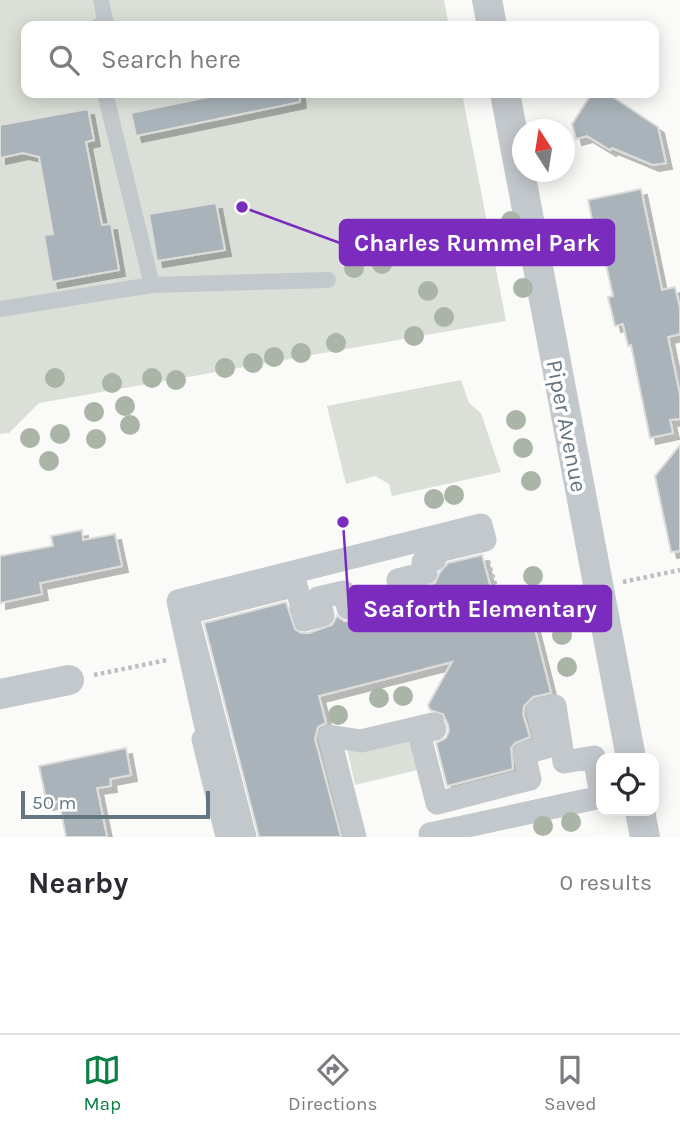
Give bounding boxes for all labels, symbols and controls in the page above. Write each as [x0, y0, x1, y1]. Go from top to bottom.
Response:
search box [21, 21, 659, 98]
icon: search [45, 41, 83, 79]
text: Search here [101, 44, 241, 75]
north arrow [512, 119, 575, 182]
callout: Charles Rummel Park [340, 220, 614, 265]
text: Charles Rummel Park [354, 229, 600, 257]
street label: Piper Avenue [540, 358, 593, 495]
callout: Seaforth Elementary [349, 586, 611, 631]
text: Seaforth Elementary [363, 595, 597, 623]
map controls [596, 753, 659, 816]
button: locate [596, 753, 659, 816]
scale bar [21, 788, 210, 820]
text: 50 m [32, 792, 76, 814]
text: Nearby [28, 865, 128, 901]
text: 0 results [560, 869, 652, 896]
tab: Map [83, 1051, 121, 1115]
tab: Directions [288, 1051, 377, 1115]
tab: Saved [544, 1051, 597, 1115]

